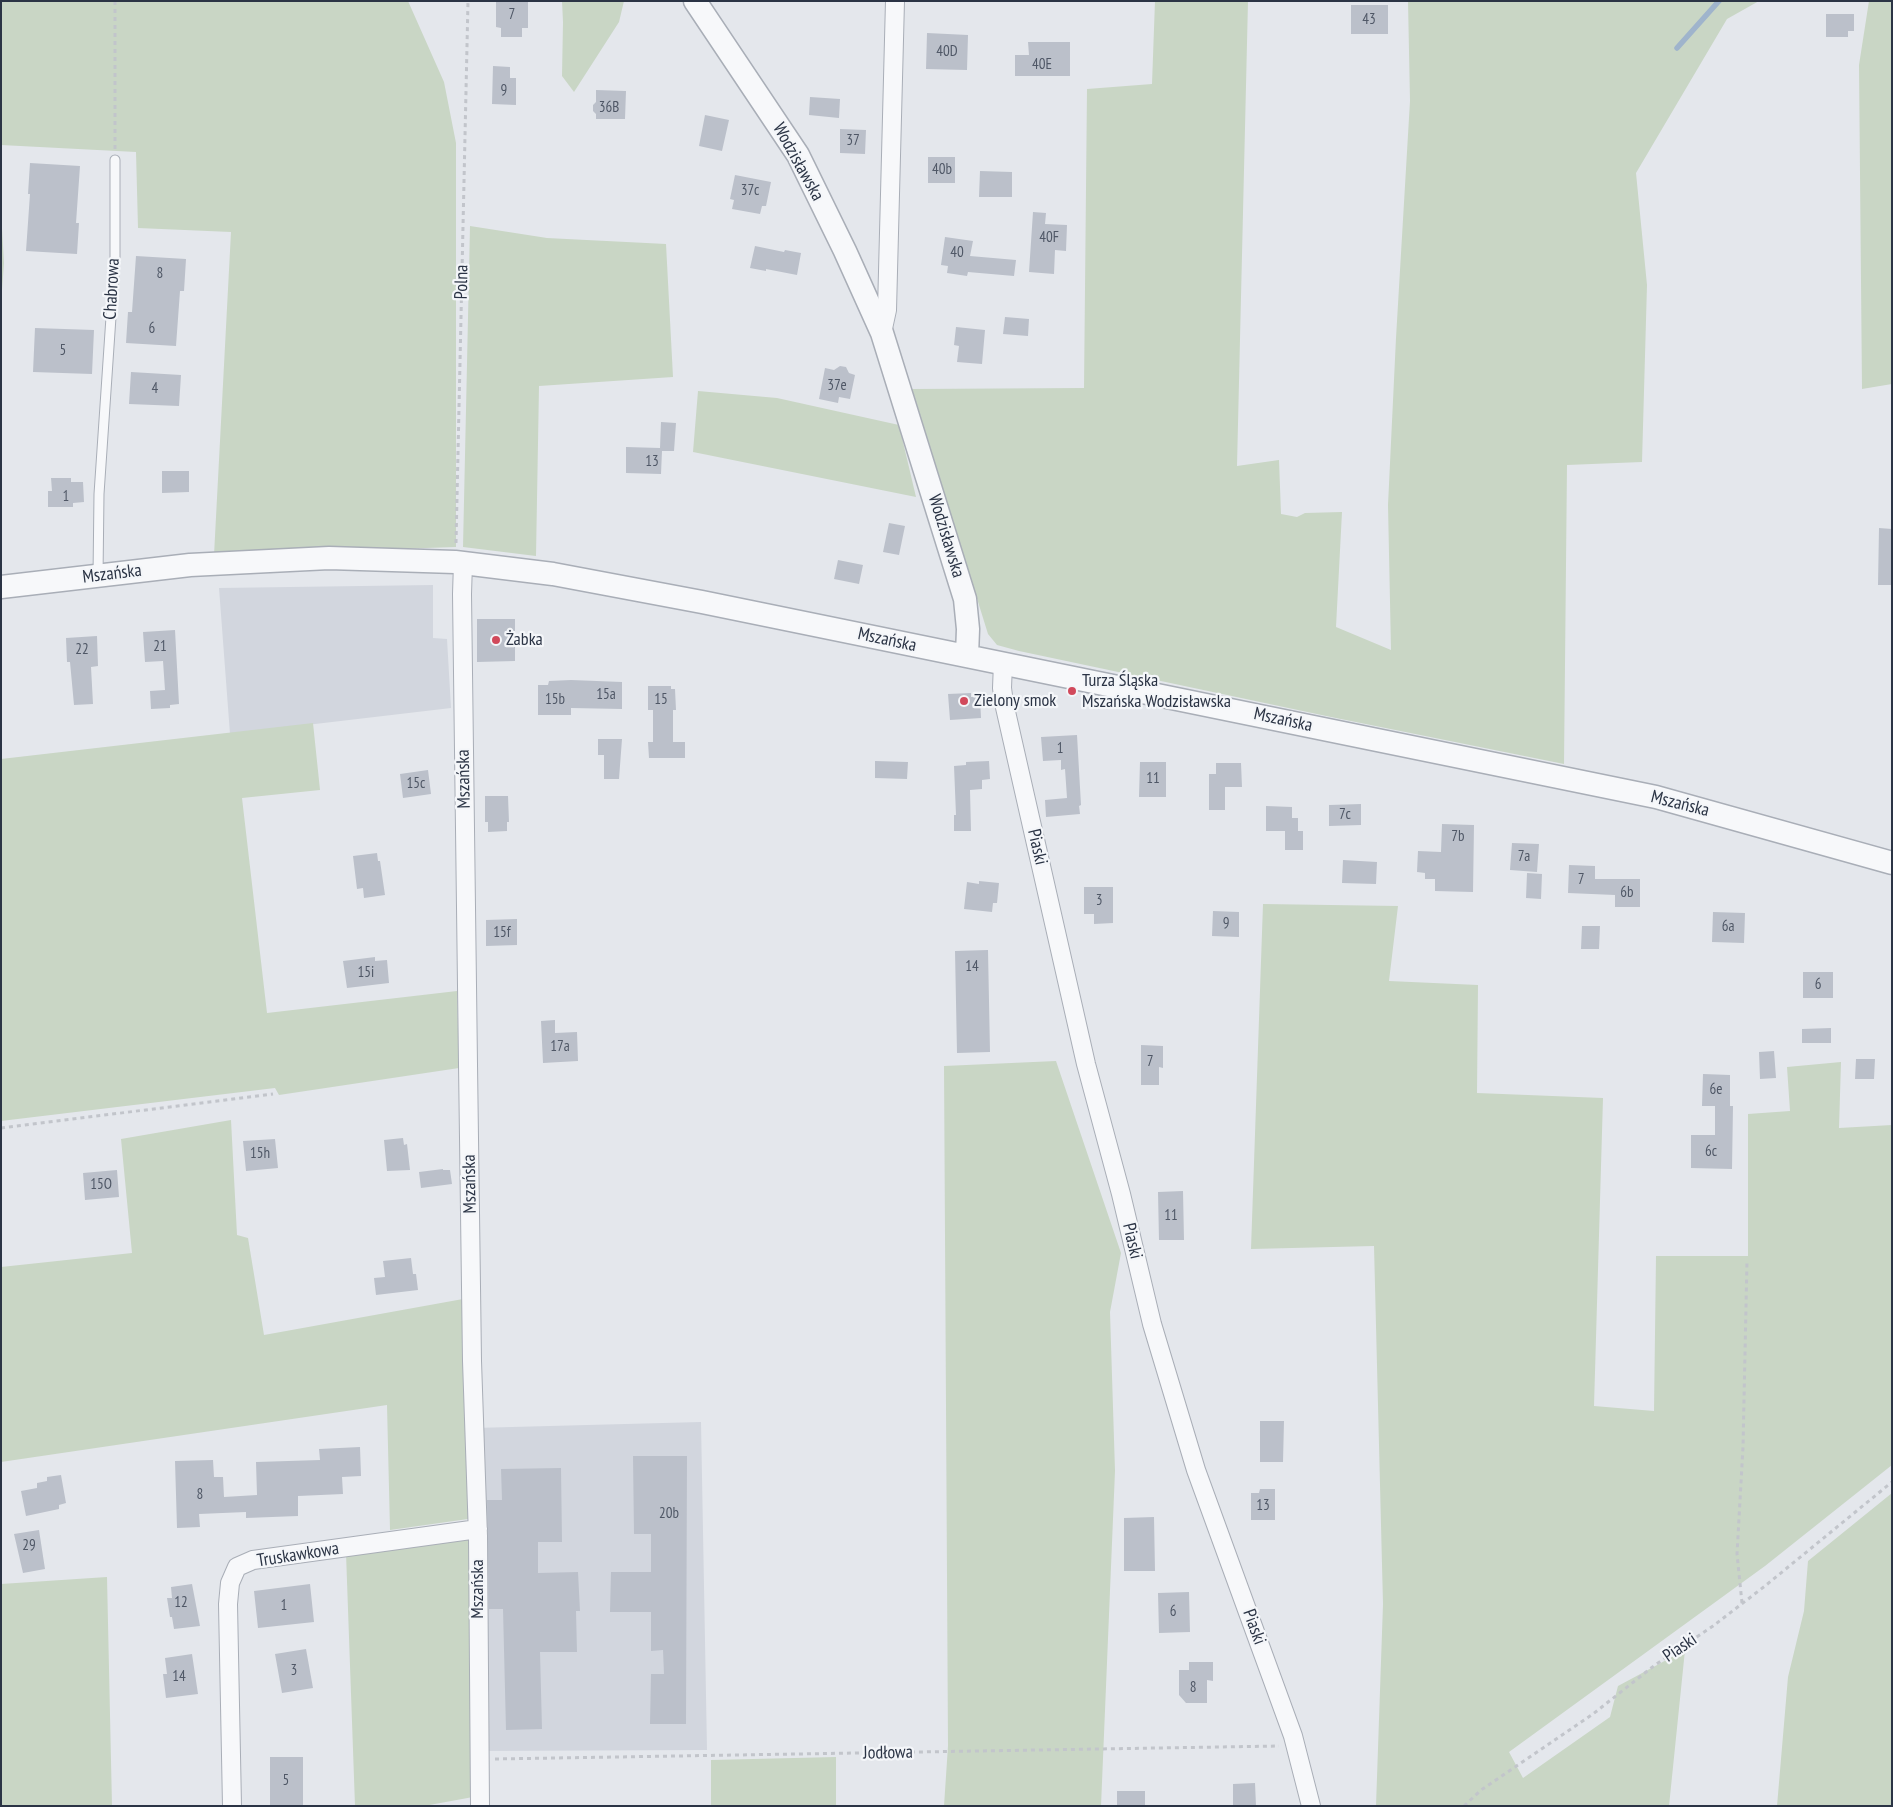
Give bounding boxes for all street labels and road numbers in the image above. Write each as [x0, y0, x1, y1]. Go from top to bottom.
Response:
street label: Wodzisławska [768, 119, 828, 205]
street label: Chabrowa [100, 258, 124, 320]
street label: Polna [451, 264, 473, 300]
street label: Wodzisławska [923, 492, 969, 580]
street label: Mszańska [81, 560, 143, 588]
street label: Mszańska [856, 623, 918, 657]
street label: Mszańska [1252, 703, 1314, 737]
street label: Mszańska [453, 749, 475, 809]
street label: Mszańska [1649, 786, 1711, 822]
street label: Piaski [1022, 827, 1052, 867]
street label: Mszańska [459, 1154, 481, 1214]
street label: Piaski [1117, 1221, 1147, 1261]
street label: Truskawkowa [256, 1538, 340, 1572]
street label: Mszańska [467, 1559, 489, 1619]
street label: Piaski [1238, 1606, 1270, 1648]
street label: Piaski [1659, 1629, 1701, 1667]
street label: Jodłowa [863, 1742, 913, 1764]

